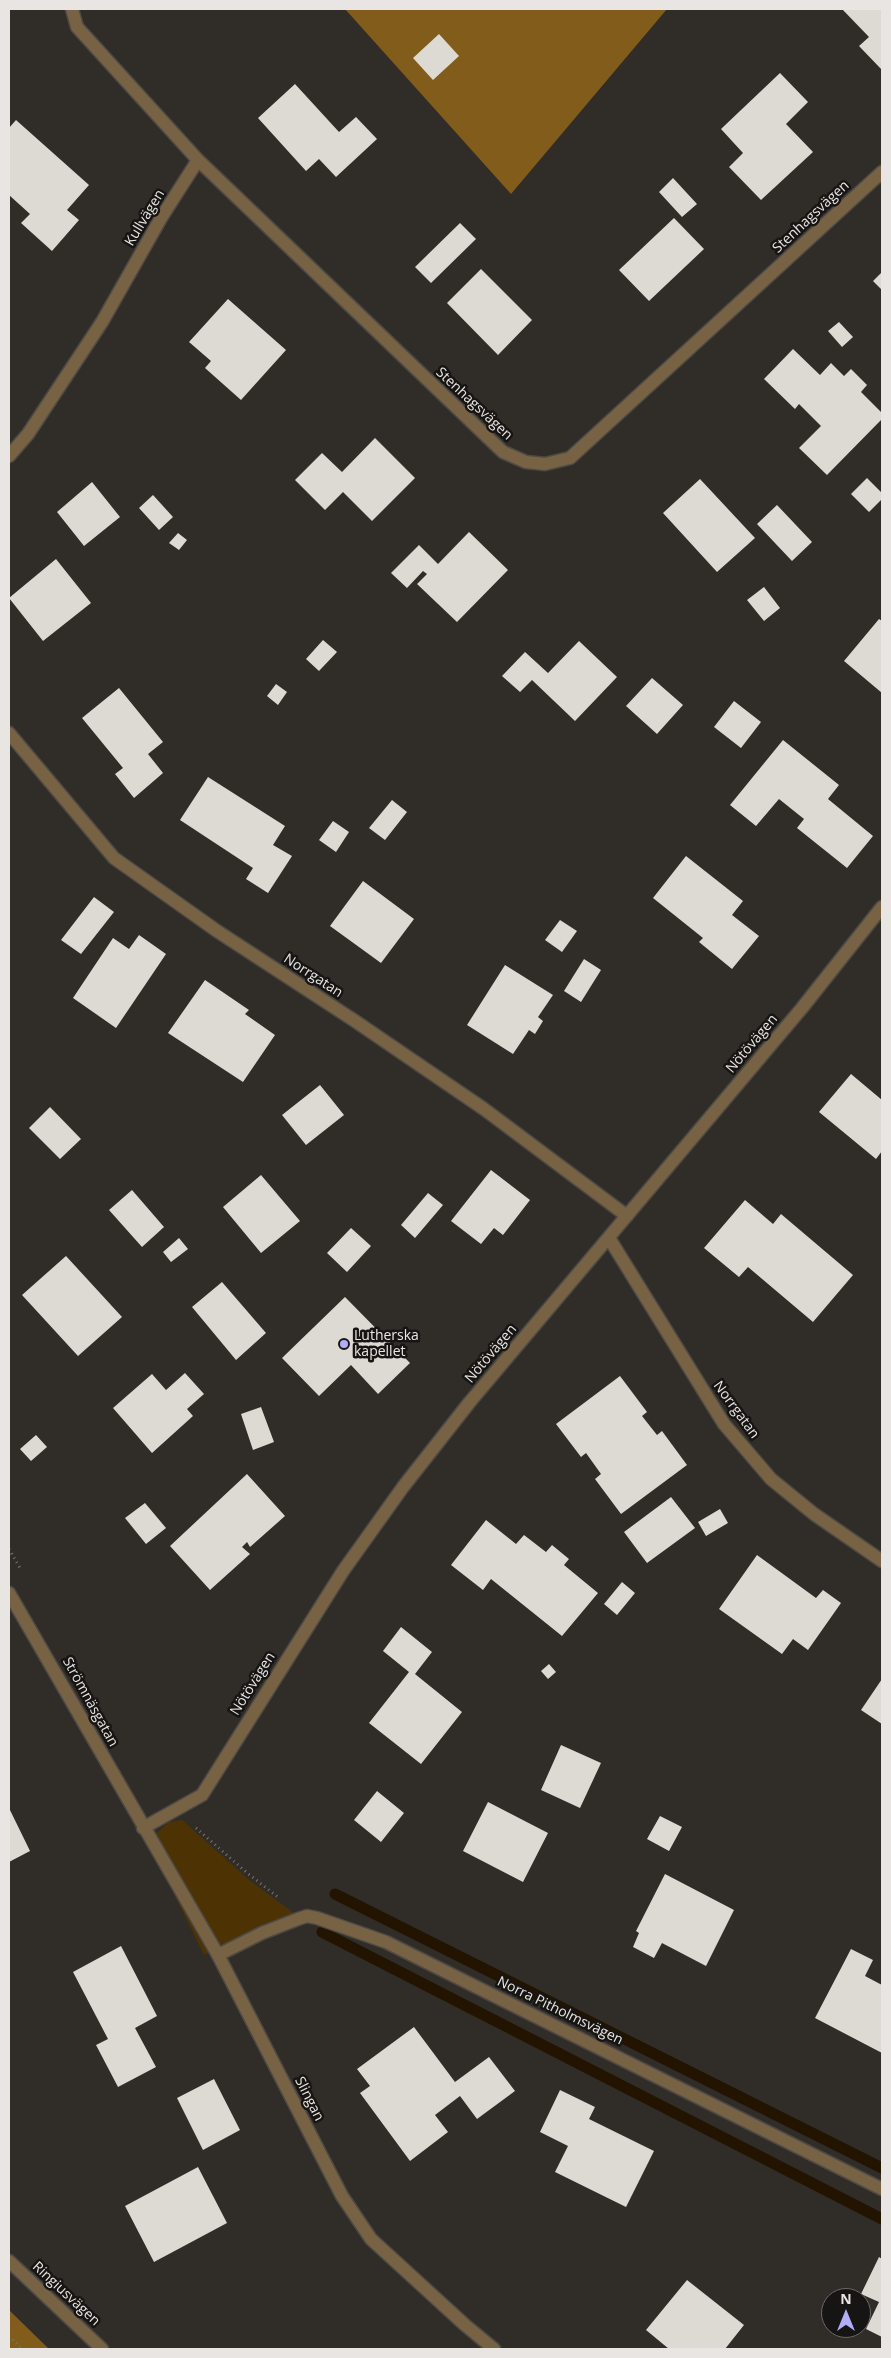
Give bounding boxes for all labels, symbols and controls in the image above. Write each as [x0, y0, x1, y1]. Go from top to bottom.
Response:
street label: Stenhagsvägen [769, 177, 853, 257]
street label: Kullvägen [122, 187, 168, 249]
street label: Stenhagsvägen [432, 364, 516, 444]
street label: Norrgatan [280, 951, 346, 1001]
street label: Nötövägen [723, 1011, 781, 1077]
street label: Nötövägen [462, 1321, 520, 1387]
place label: Lutherska kapellet [354, 1328, 419, 1360]
marker: Lutherska kapellet [338, 1338, 350, 1350]
street label: Norrgatan [709, 1378, 763, 1442]
street label: Nötövägen [227, 1649, 279, 1719]
street label: Strömnäsgatan [59, 1654, 121, 1750]
street label: Norra Pitholmsvägen [494, 1973, 626, 2049]
street label: Slingan [291, 2074, 327, 2124]
street label: Ringiusvägen [29, 2259, 103, 2329]
north arrow [821, 2288, 871, 2338]
text: N [840, 2289, 852, 2308]

